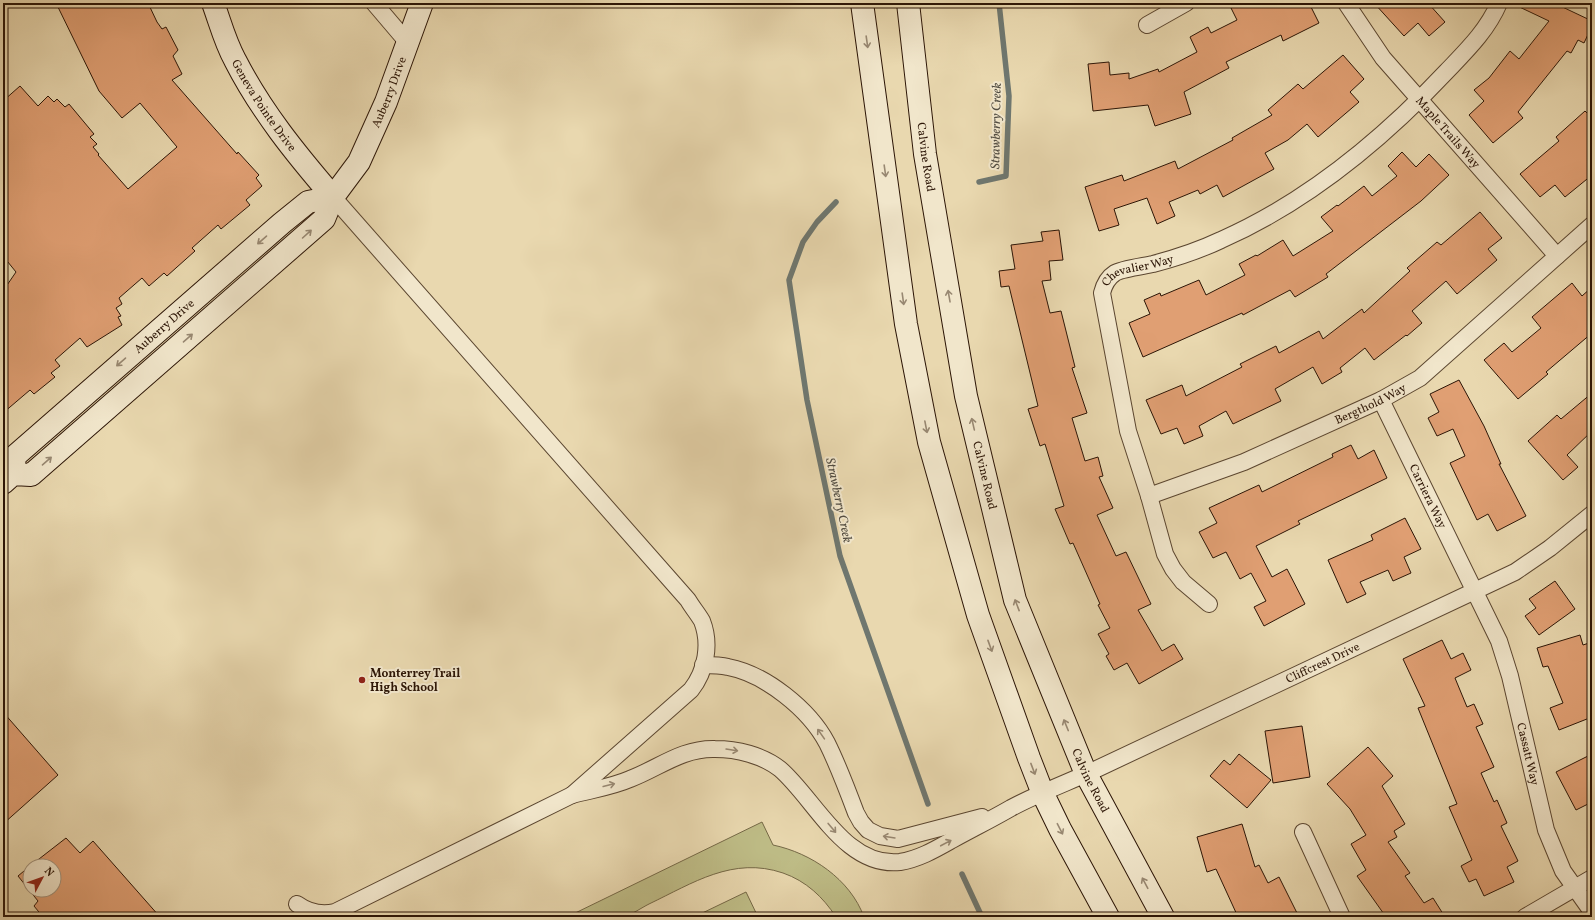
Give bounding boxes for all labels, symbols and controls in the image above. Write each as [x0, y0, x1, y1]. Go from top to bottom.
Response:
one-way arrow [864, 35, 871, 48]
street label: Auberry Drive [368, 54, 411, 131]
street label: Geneva Pointe Drive [227, 57, 300, 156]
water label: Strawberry Creek [987, 83, 1007, 169]
street label: Maple Trails Way [1412, 94, 1484, 172]
street label: Calvine Road [912, 122, 938, 193]
one-way arrow [881, 164, 888, 177]
one-way arrow [302, 229, 312, 239]
one-way arrow [256, 236, 267, 245]
street label: Chevalier Way [1098, 251, 1176, 290]
one-way arrow [945, 290, 953, 303]
one-way arrow [899, 292, 907, 305]
street label: Auberry Drive [131, 296, 199, 357]
one-way arrow [183, 333, 193, 343]
one-way arrow [116, 358, 127, 367]
street label: Bergthold Way [1332, 380, 1410, 429]
one-way arrow [969, 418, 977, 431]
one-way arrow [923, 420, 931, 433]
street label: Calvine Road [968, 440, 1000, 512]
one-way arrow [42, 456, 52, 465]
water label: Strawberry Creek [820, 456, 856, 545]
street label: Carriera Way [1405, 462, 1450, 532]
one-way arrow [1012, 599, 1020, 611]
street label: Cliffcrest Drive [1283, 639, 1363, 688]
one-way arrow [986, 640, 994, 652]
place label: Monterrey Trail High School [370, 666, 460, 696]
marker: Monterrey Trail High School [357, 675, 367, 685]
one-way arrow [1062, 719, 1069, 731]
street label: Cassatt Way [1512, 721, 1542, 787]
one-way arrow [817, 729, 825, 740]
street label: Calvine Road [1067, 746, 1113, 816]
one-way arrow [725, 747, 738, 755]
one-way arrow [1030, 762, 1038, 774]
one-way arrow [603, 781, 616, 788]
one-way arrow [827, 822, 836, 833]
one-way arrow [1057, 822, 1064, 834]
one-way arrow [883, 833, 896, 841]
one-way arrow [940, 839, 952, 846]
north arrow [22, 858, 62, 898]
text: N [40, 864, 57, 880]
one-way arrow [1141, 877, 1148, 889]

